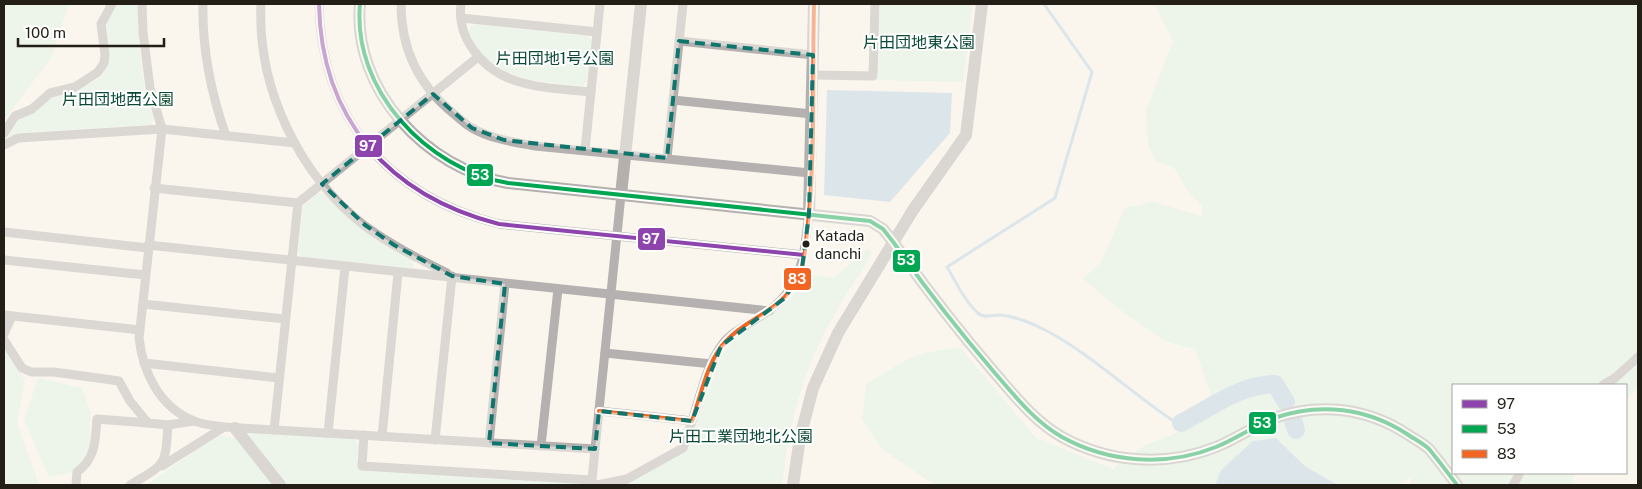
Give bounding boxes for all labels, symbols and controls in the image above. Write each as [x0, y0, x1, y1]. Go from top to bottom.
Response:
scale bar [18, 15, 164, 47]
text: 100 m [25, 24, 66, 41]
park label: 片田団地東公園 [863, 33, 975, 52]
park label: 片田団地1号公園 [496, 49, 614, 68]
park label: 片田団地西公園 [62, 90, 174, 109]
line badge: 97 [354, 134, 383, 158]
text: 97 [359, 138, 377, 154]
line badge: 53 [466, 163, 494, 187]
text: 53 [471, 167, 489, 183]
line badge: 97 [637, 227, 666, 251]
place label: Katada danchi [815, 227, 864, 262]
text: 97 [642, 231, 660, 247]
marker: Katada danchi [801, 239, 811, 249]
line badge: 53 [892, 249, 921, 273]
text: 53 [897, 252, 915, 268]
line badge: 83 [783, 267, 812, 291]
text: 83 [788, 271, 806, 287]
legend [1452, 384, 1627, 474]
text: 97 [1497, 395, 1515, 412]
line badge: 53 [1248, 411, 1277, 435]
text: 53 [1253, 415, 1271, 431]
text: 53 [1497, 420, 1516, 437]
park label: 片田工業団地北公園 [669, 427, 813, 446]
text: 83 [1497, 445, 1516, 462]

